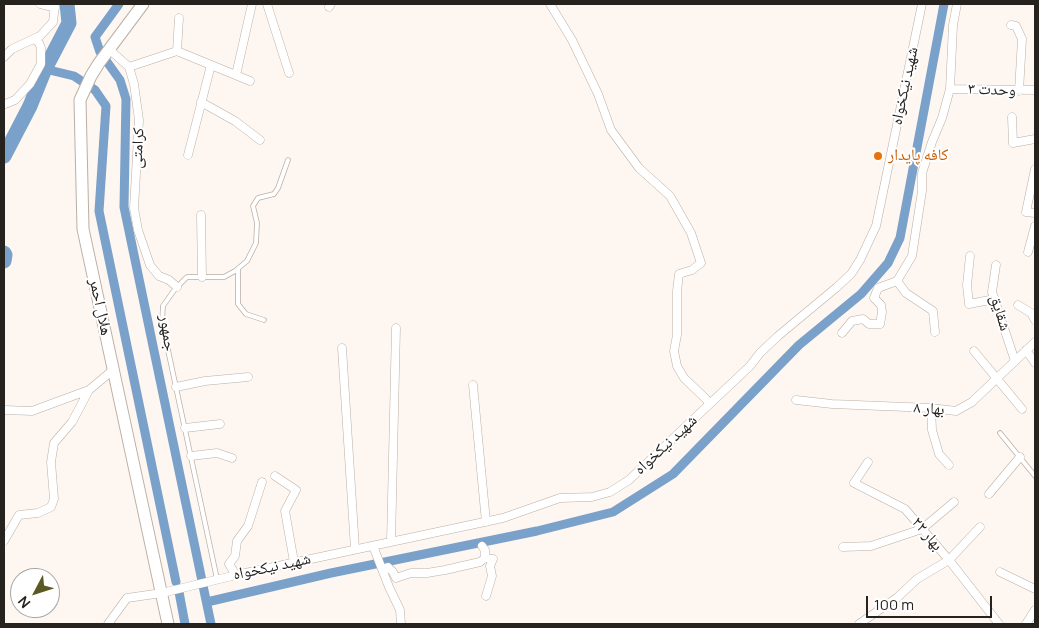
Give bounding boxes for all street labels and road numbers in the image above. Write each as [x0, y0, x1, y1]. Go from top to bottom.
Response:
street label: شهید نیکخواه [887, 45, 923, 127]
street label: وحدت ۳ [968, 80, 1016, 100]
street label: کرامتی [127, 127, 149, 169]
street label: هلال احمر [85, 277, 115, 337]
street label: شقایق [985, 293, 1015, 333]
street label: جمهور [155, 314, 179, 352]
street label: بهار ۸ [913, 398, 945, 420]
street label: شهید نیکخواه [631, 411, 701, 479]
street label: بهار ۲۲ [907, 513, 947, 555]
street label: شهید نیکخواه [231, 549, 313, 585]

